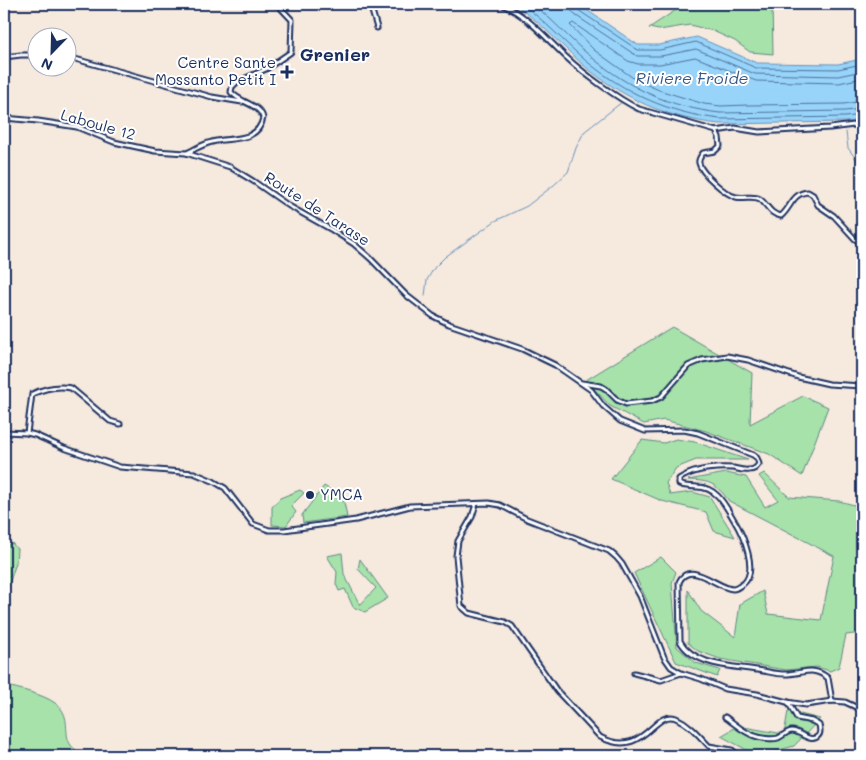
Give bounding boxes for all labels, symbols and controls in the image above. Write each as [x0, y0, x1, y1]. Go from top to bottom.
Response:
north arrow [28, 28, 78, 78]
district label: Grenier [300, 42, 370, 66]
place label: Centre Sante Mossanto Petit I [155, 52, 276, 89]
text: N [38, 54, 55, 75]
marker: Centre Sante Mossanto Petit I [280, 65, 294, 79]
water label: Riviere Froide [636, 67, 749, 88]
street label: Laboule 12 [59, 104, 138, 144]
street label: Route de Tarase [261, 167, 374, 250]
place label: YMCA [320, 484, 363, 504]
marker: YMCA [304, 489, 316, 501]

